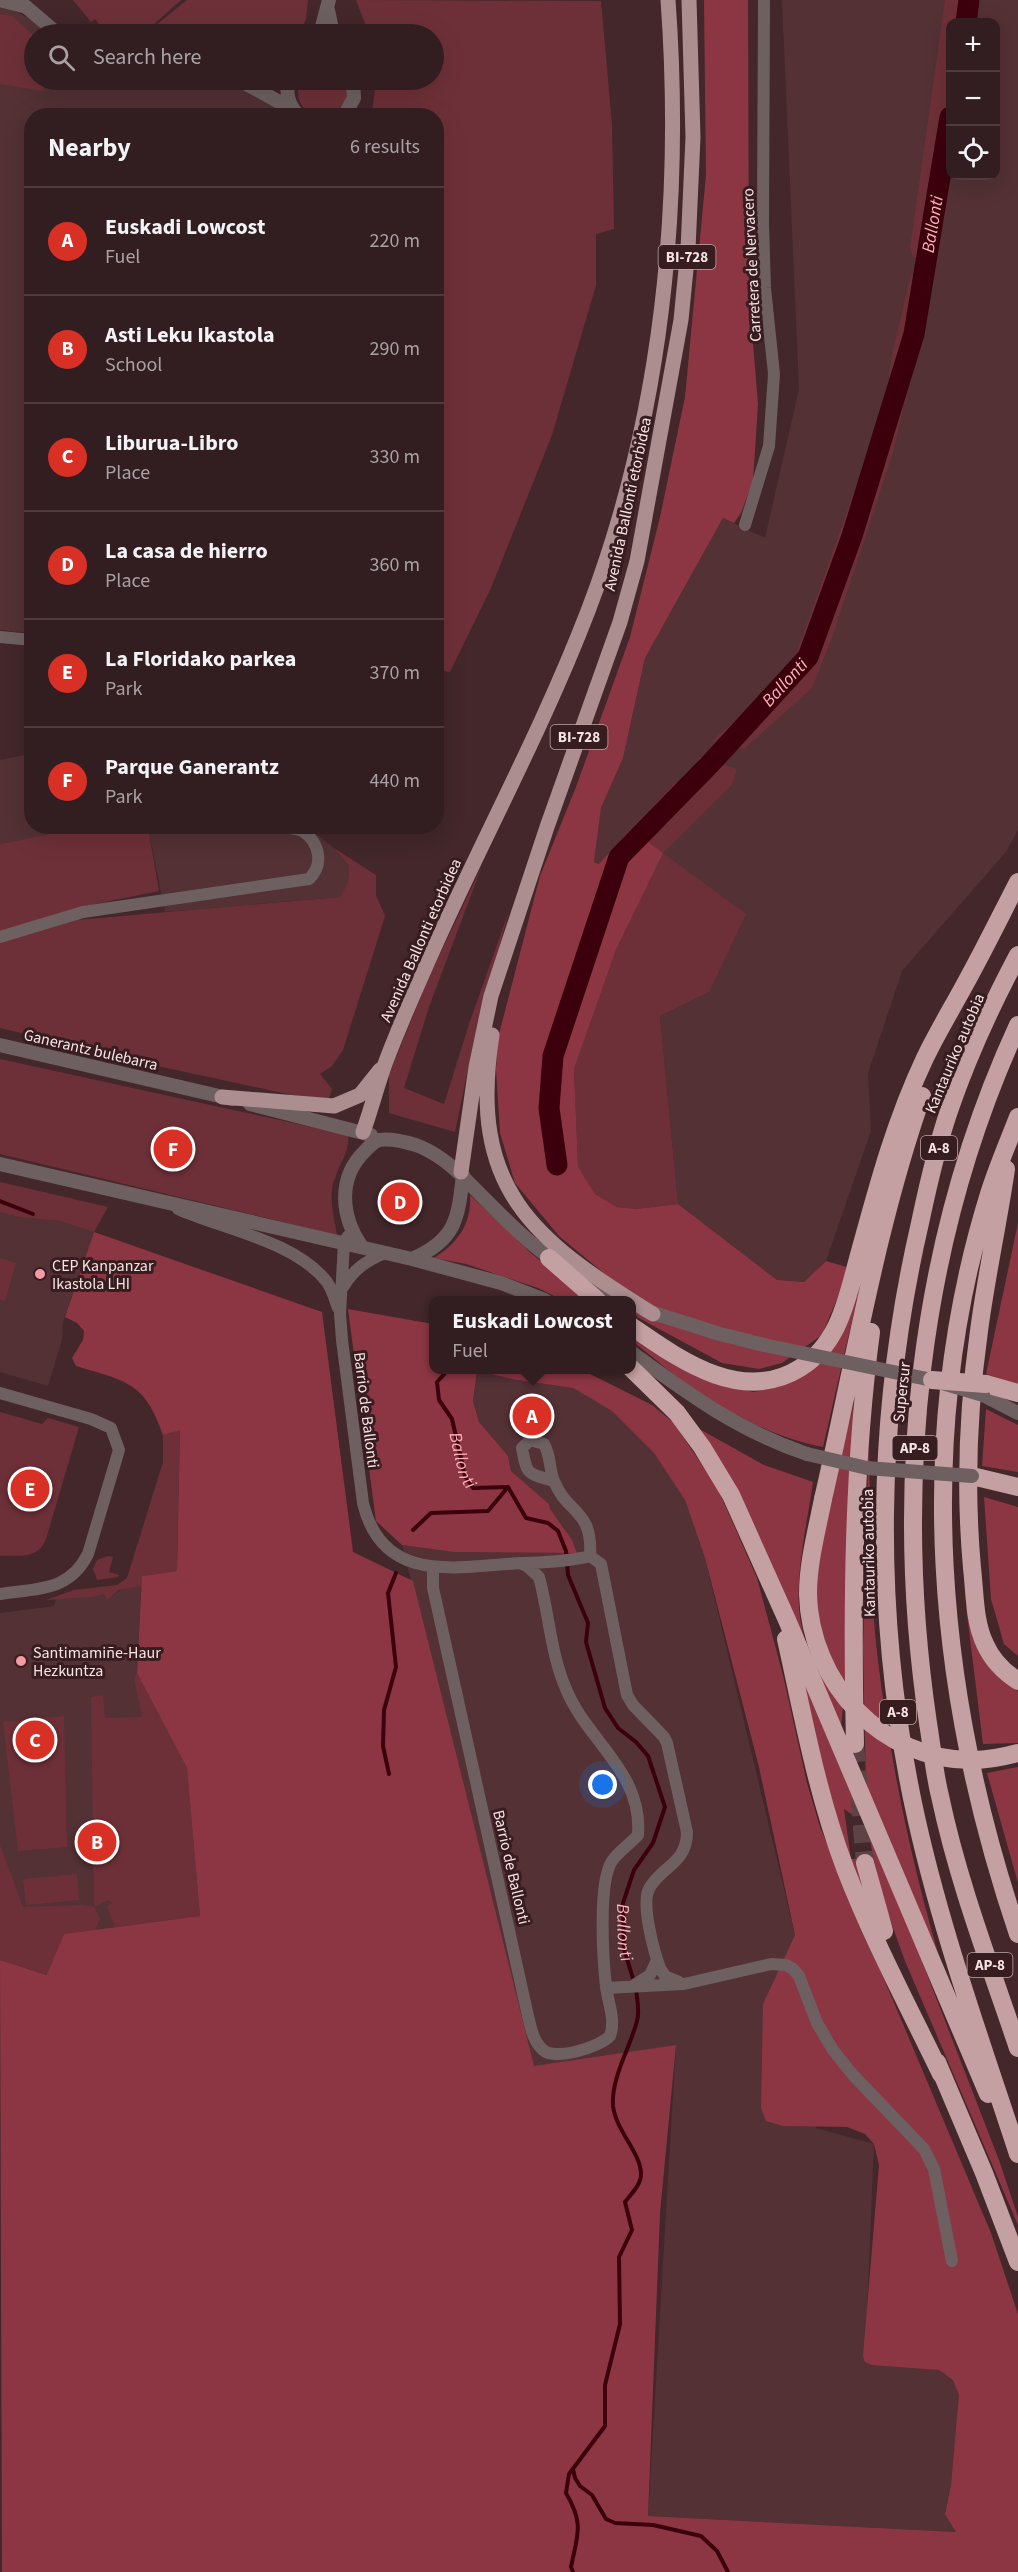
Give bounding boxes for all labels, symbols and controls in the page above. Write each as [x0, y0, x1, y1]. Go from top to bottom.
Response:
map controls [946, 18, 1000, 180]
button: + [946, 18, 1000, 72]
search box [24, 24, 444, 90]
icon: search [45, 41, 78, 74]
text: Search here [93, 41, 201, 73]
button: − [946, 72, 1000, 126]
button: locate [946, 126, 1000, 180]
text: Nearby [48, 129, 131, 166]
text: 6 results [350, 133, 420, 161]
street label: Carretera de Nervacero [737, 188, 767, 342]
water label: Ballonti [916, 193, 950, 255]
text: Euskadi Lowcost [105, 211, 265, 243]
text: A [62, 227, 73, 255]
text: 220 m [370, 227, 420, 255]
text: Fuel [105, 243, 140, 271]
road number: BI-728 [658, 245, 716, 269]
text: Asti Leku Ikastola [105, 319, 275, 351]
text: B [61, 335, 74, 363]
text: 290 m [370, 335, 420, 363]
text: School [105, 351, 162, 379]
street label: Avenida Ballonti etorbidea [599, 415, 657, 593]
text: Liburua-Libro [105, 427, 239, 459]
text: C [62, 443, 73, 471]
text: 330 m [370, 443, 420, 471]
text: Place [105, 459, 150, 487]
text: La casa de hierro [105, 535, 268, 567]
text: D [61, 551, 74, 579]
text: 360 m [370, 551, 420, 579]
text: Place [105, 567, 150, 595]
text: La Floridako parkea [105, 643, 296, 675]
water label: Ballonti [756, 653, 814, 713]
text: E [62, 659, 73, 687]
text: 370 m [370, 659, 420, 687]
text: Park [105, 675, 142, 703]
road number: BI-728 [550, 725, 608, 749]
text: Parque Ganerantz [105, 751, 279, 783]
text: F [62, 767, 73, 795]
text: 440 m [370, 767, 420, 795]
text: Park [105, 783, 142, 811]
street label: Avenida Ballonti etorbidea [375, 855, 467, 1026]
street label: Kantauriko autobia [920, 990, 990, 1117]
street label: Ganerantz bulebarra [22, 1024, 160, 1076]
pin: F [154, 1126, 192, 1172]
road number: A-8 [921, 1136, 957, 1160]
pin: D [380, 1180, 420, 1224]
place label: CEP Kanpanzar Ikastola LHI [52, 1255, 154, 1295]
marker: CEP Kanpanzar Ikastola LHI [33, 1267, 47, 1281]
popup [429, 1296, 636, 1374]
text: Euskadi Lowcost [452, 1305, 613, 1337]
text: Fuel [452, 1337, 488, 1365]
street label: Barrio de Ballonti [348, 1351, 384, 1469]
street label: Supersur [888, 1360, 916, 1423]
pin: A [512, 1394, 552, 1438]
water label: Ballonti [442, 1430, 483, 1495]
road number: AP-8 [892, 1436, 938, 1460]
pin: E [10, 1466, 50, 1512]
street label: Kantauriko autobia [857, 1489, 881, 1617]
place label: Santimamiñe-Haur Hezkuntza [33, 1642, 161, 1682]
marker: Santimamiñe-Haur Hezkuntza [14, 1654, 28, 1668]
road number: A-8 [880, 1700, 916, 1724]
pin: C [15, 1718, 54, 1762]
your location [588, 1770, 617, 1799]
street label: Barrio de Ballonti [487, 1808, 535, 1927]
pin: B [78, 1820, 116, 1864]
water label: Ballonti [610, 1903, 639, 1965]
road number: AP-8 [968, 1953, 1012, 1977]

